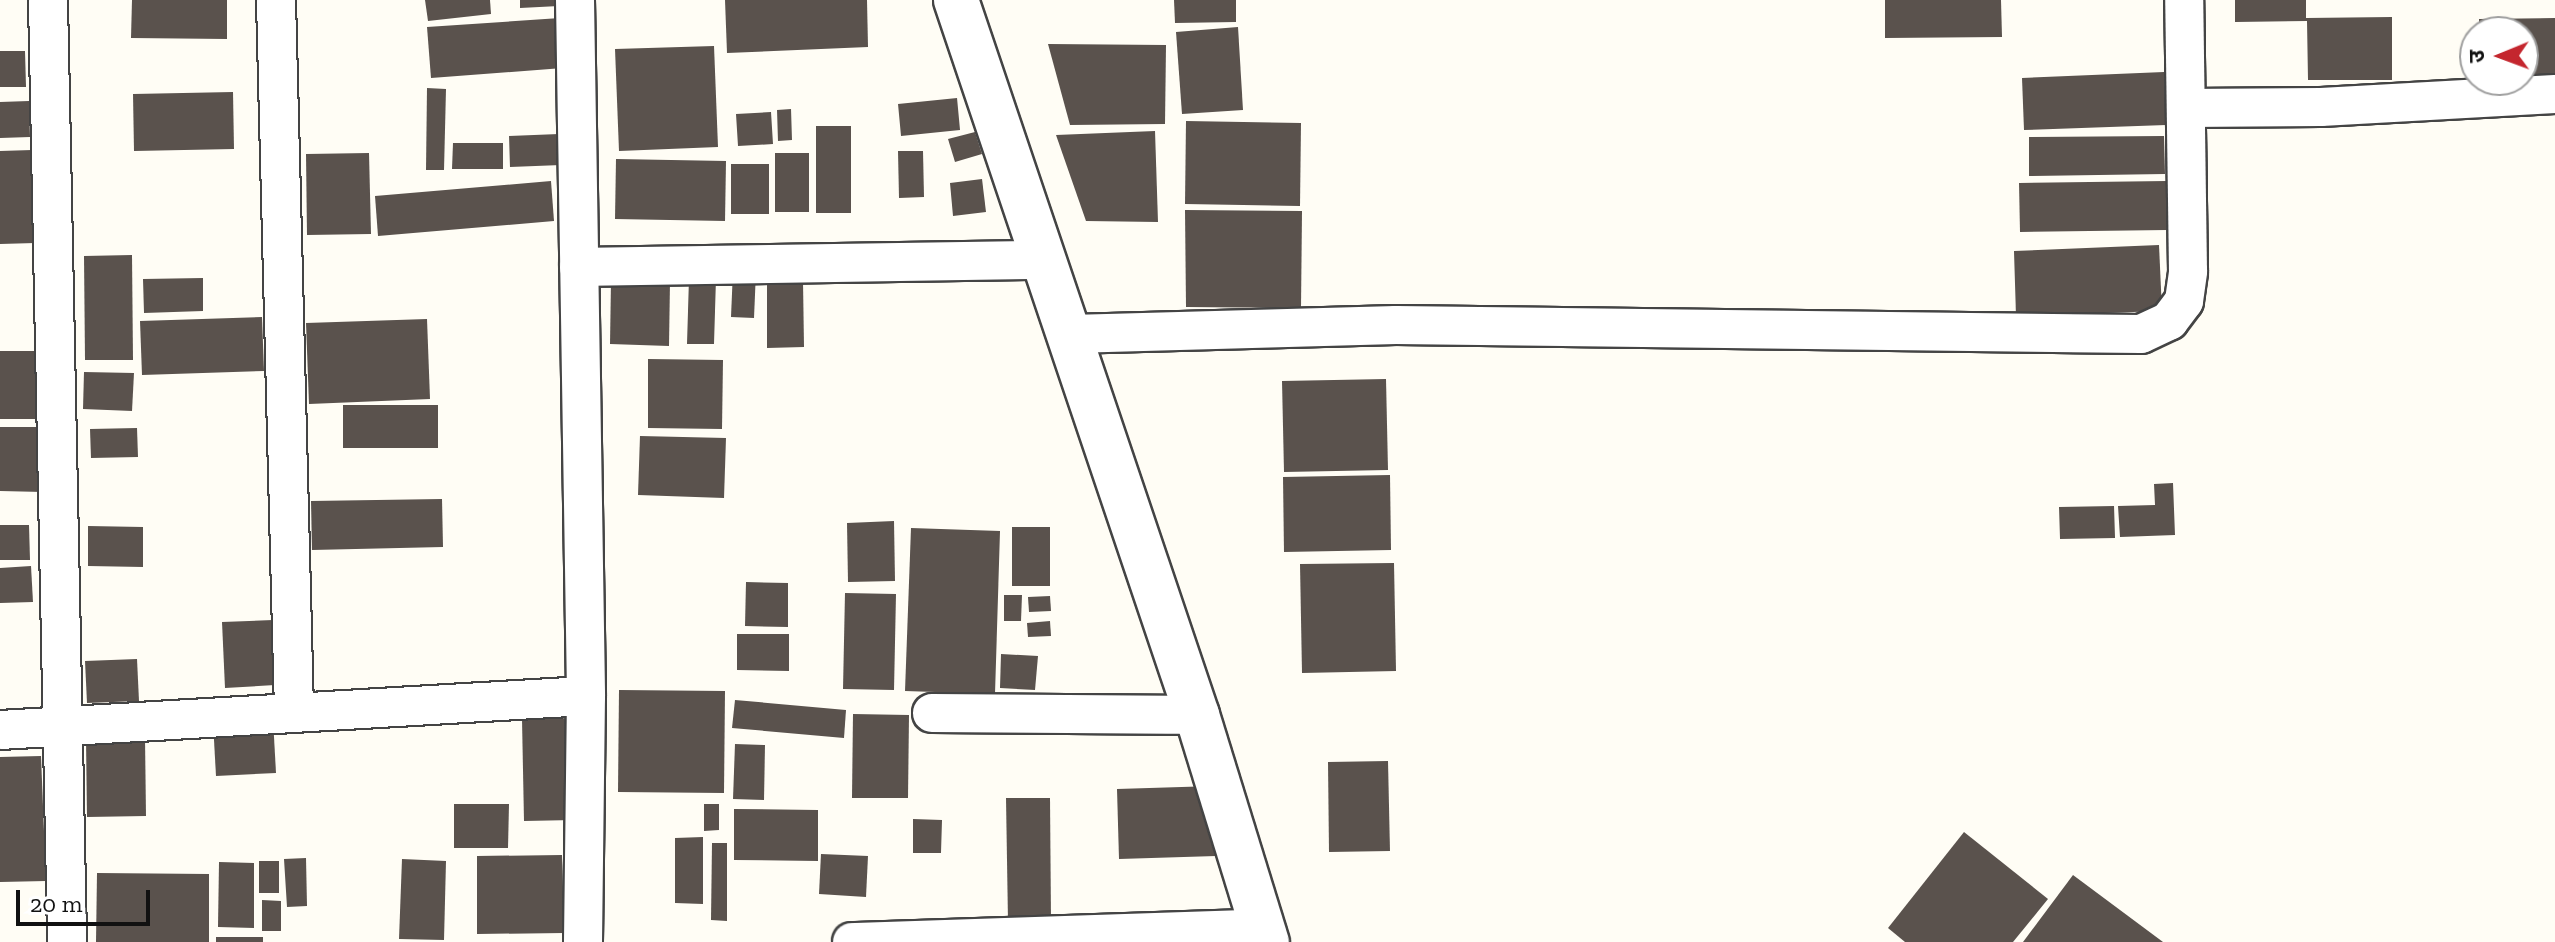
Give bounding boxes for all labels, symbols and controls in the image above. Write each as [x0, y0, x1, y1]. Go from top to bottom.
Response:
north arrow [2459, 16, 2539, 96]
text: उ [2463, 50, 2490, 63]
scale bar [20, 874, 154, 924]
text: 20 m [30, 889, 82, 918]

